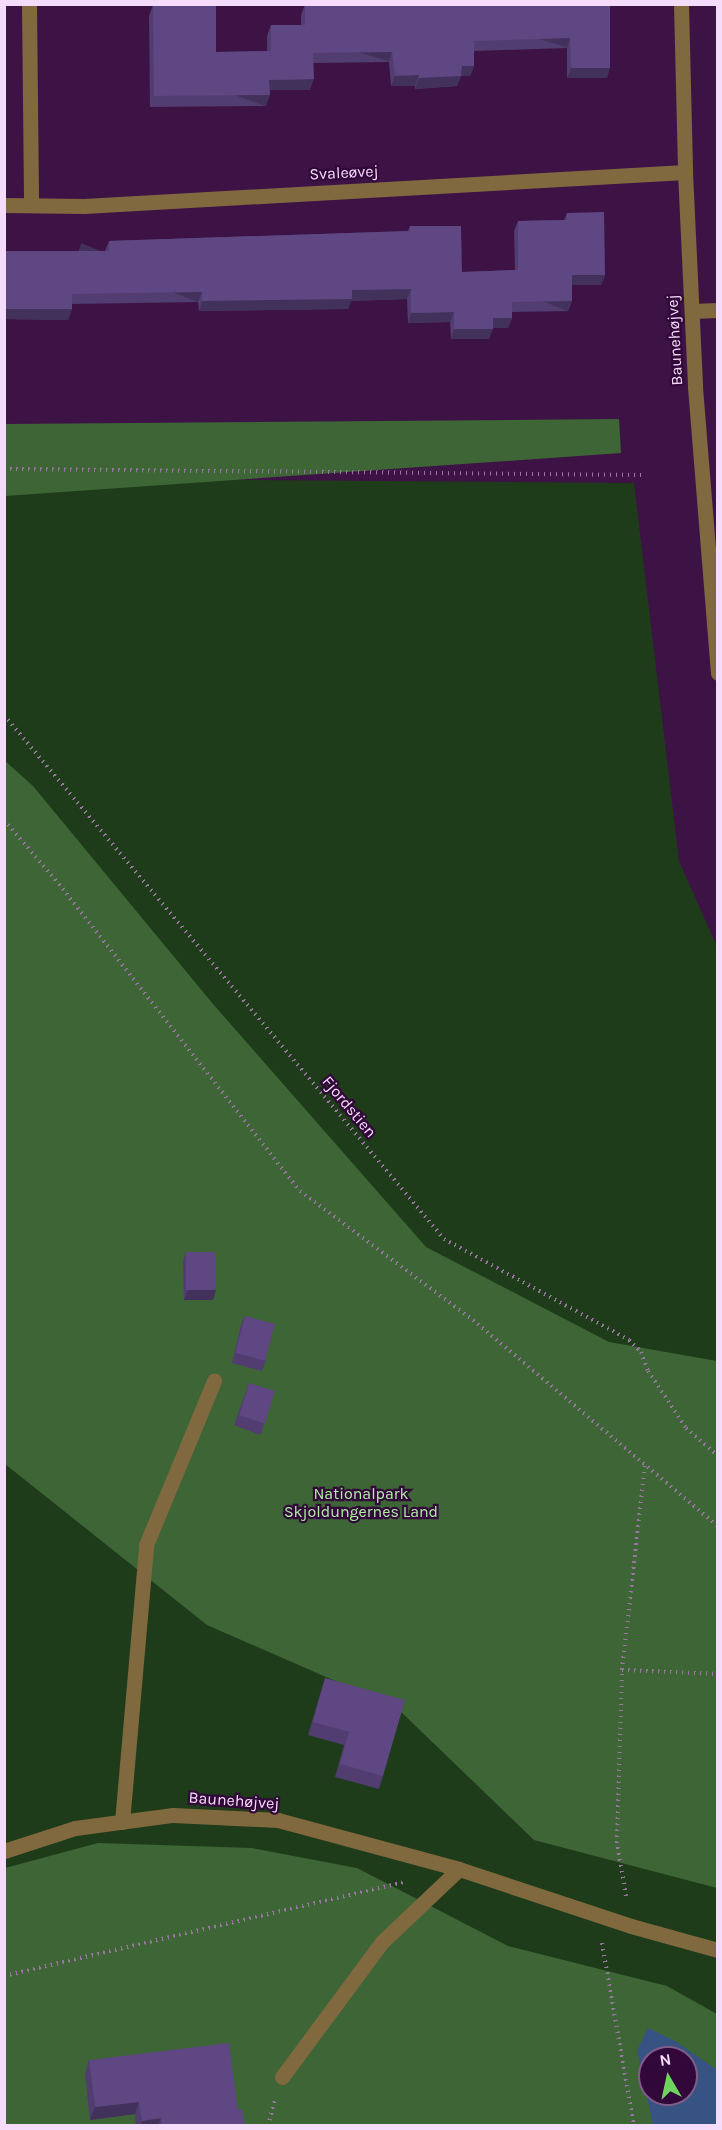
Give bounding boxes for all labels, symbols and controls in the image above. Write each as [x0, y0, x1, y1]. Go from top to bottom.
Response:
street label: Svaleøvej [309, 162, 379, 184]
street label: Baunehøjvej [663, 294, 687, 386]
street label: Fjordstien [318, 1072, 380, 1142]
park label: Nationalpark Skjoldungernes Land [284, 1484, 438, 1522]
street label: Baunehøjvej [188, 1788, 280, 1814]
north arrow [638, 2046, 698, 2106]
text: N [658, 2049, 673, 2070]

